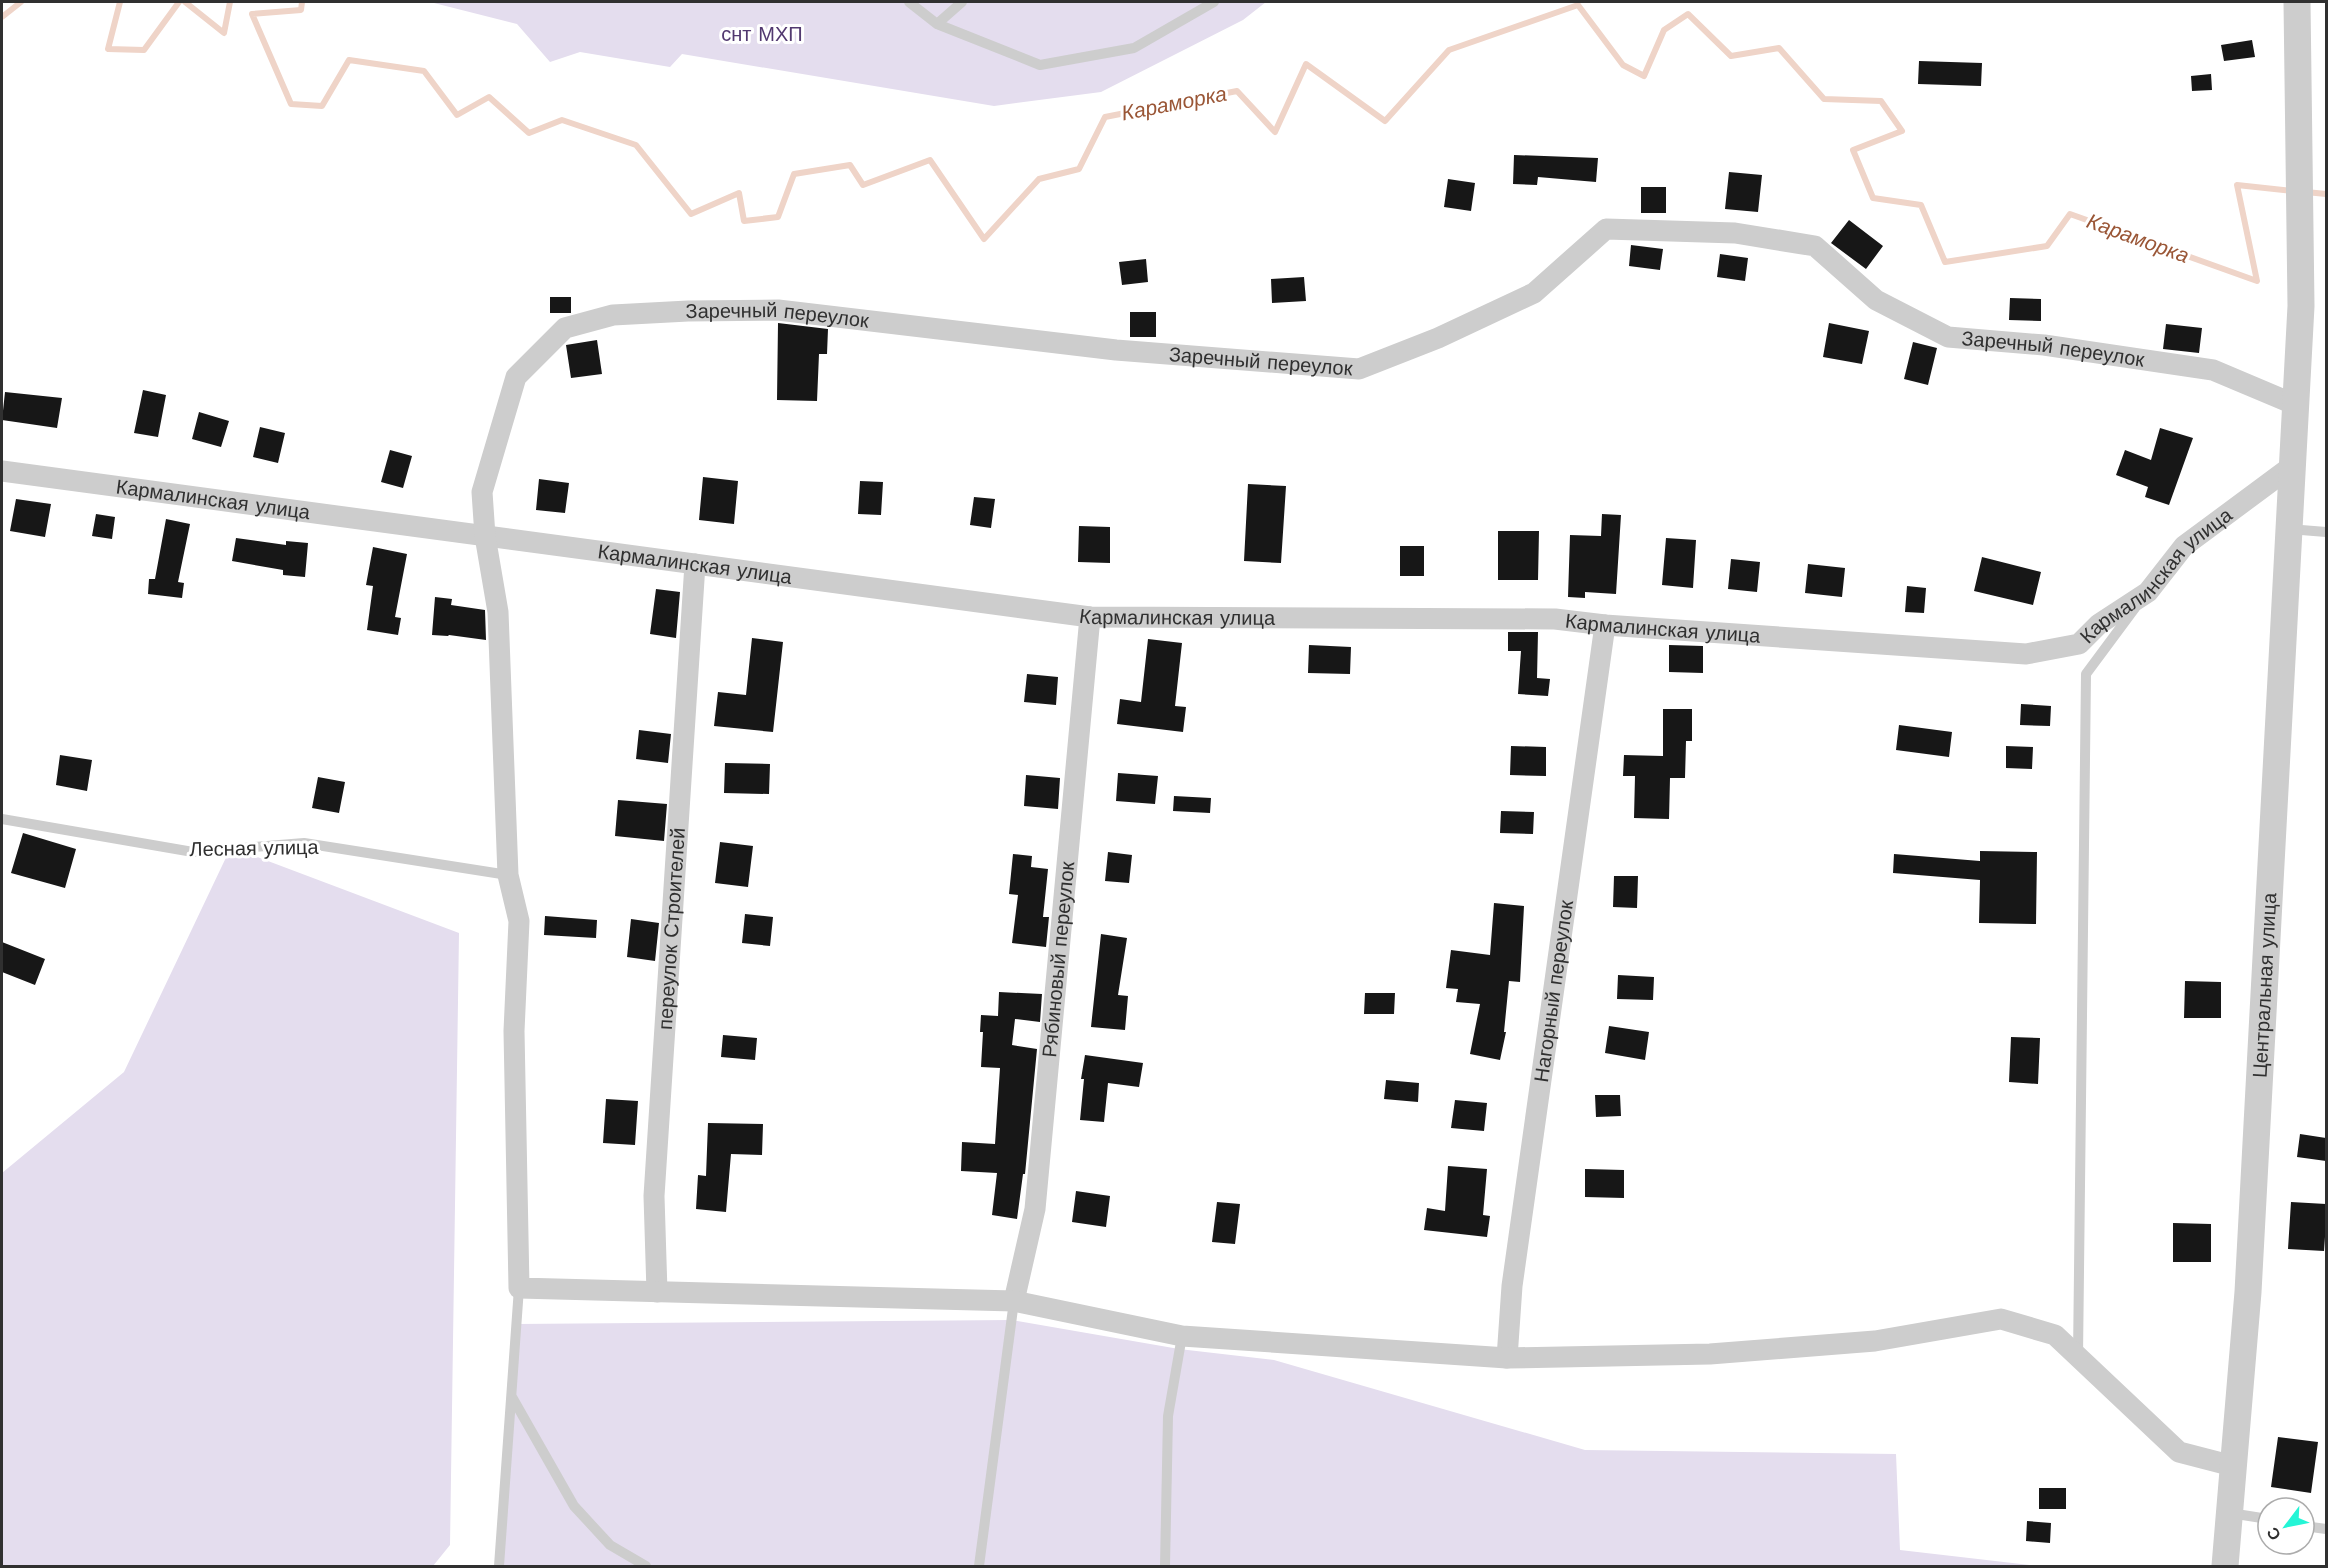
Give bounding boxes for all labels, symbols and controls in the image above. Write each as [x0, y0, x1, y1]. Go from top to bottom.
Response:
park label: снт МХП [721, 22, 803, 46]
water label: Караморка [1119, 81, 1229, 125]
water label: Караморка [2084, 208, 2192, 268]
street label: Заречный переулок [685, 298, 871, 333]
street label: Заречный переулок [1961, 326, 2146, 372]
street label: Заречный переулок [1168, 342, 1354, 380]
street label: Кармалинская улица [115, 474, 313, 524]
street label: Кармалинская улица [2075, 502, 2237, 648]
street label: Кармалинская улица [596, 539, 794, 589]
street label: Кармалинская улица [1078, 604, 1276, 630]
street label: Кармалинская улица [1564, 608, 1762, 648]
street label: переулок Строителей [653, 827, 690, 1030]
street label: Лесная улица [189, 835, 320, 861]
street label: Рябиновый переулок [1037, 860, 1079, 1058]
street label: Центральная улица [2248, 891, 2281, 1079]
street label: Нагорный переулок [1529, 898, 1578, 1084]
north arrow [2256, 1496, 2316, 1556]
text: С [2262, 1523, 2285, 1544]

